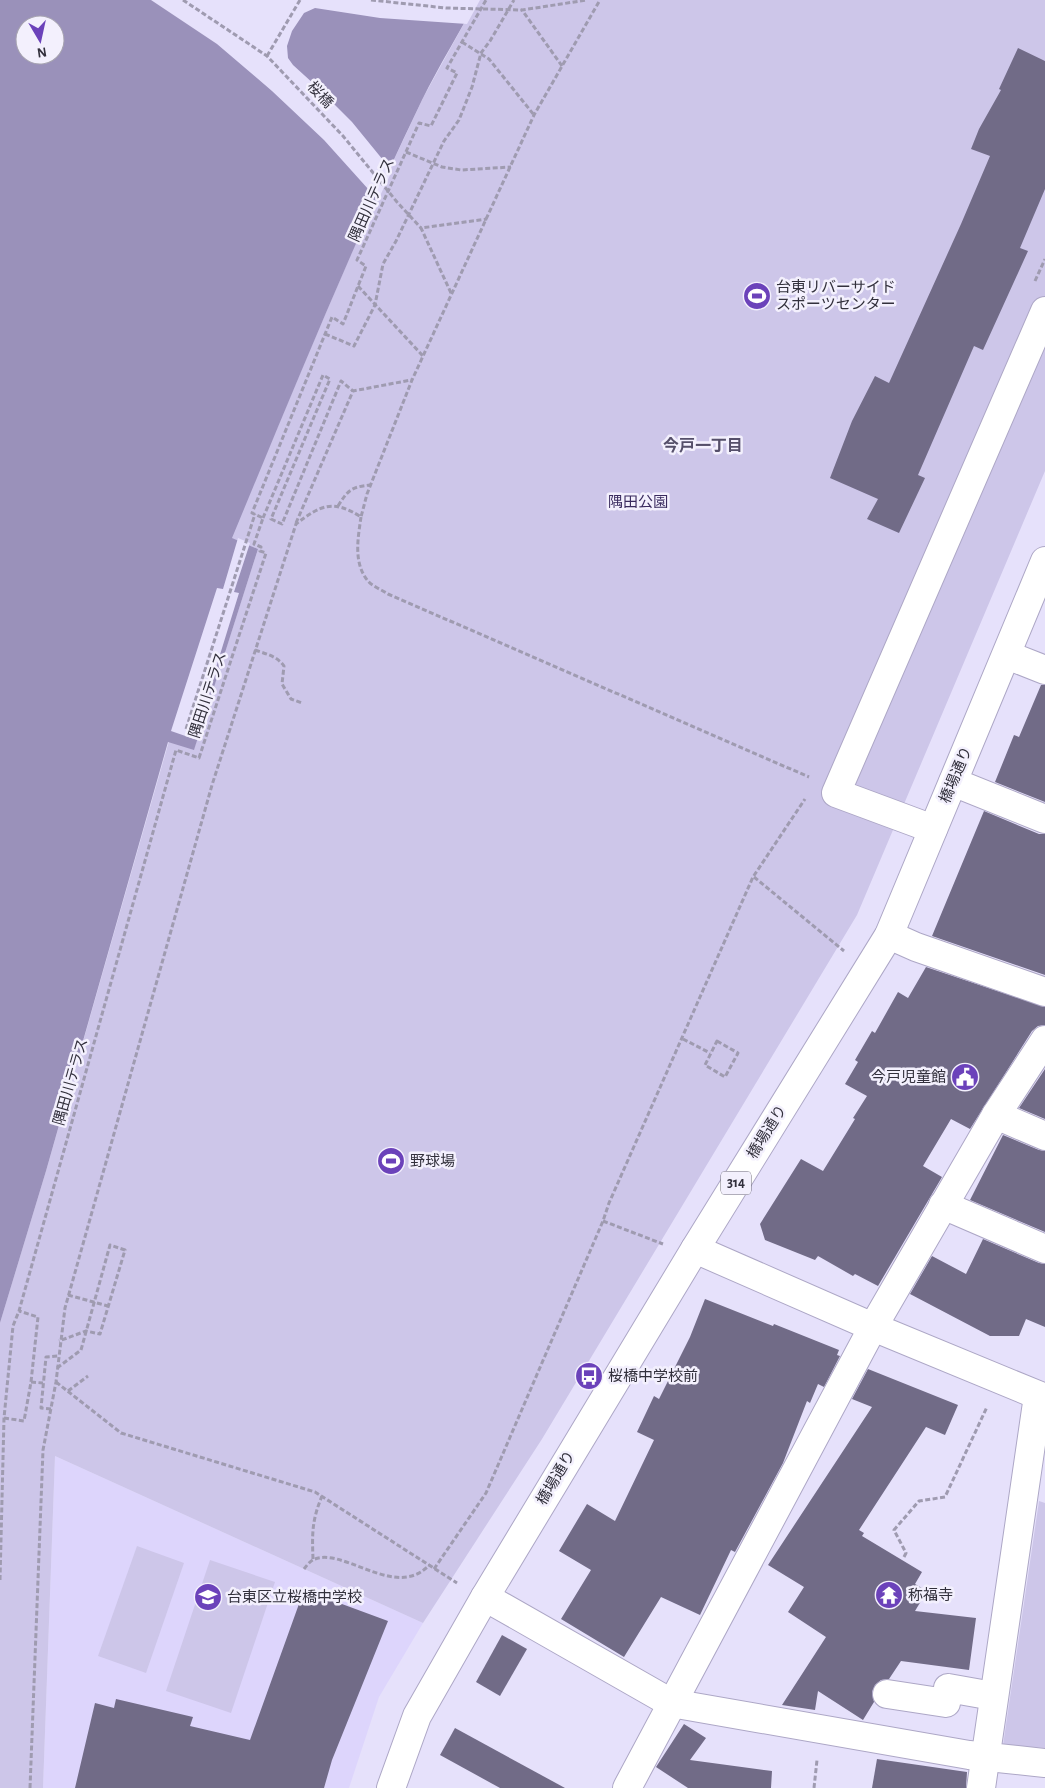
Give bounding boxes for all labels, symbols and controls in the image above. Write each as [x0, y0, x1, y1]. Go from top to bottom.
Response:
north arrow [15, 15, 65, 65]
text: N [36, 44, 48, 60]
street label: 桜橋 [304, 78, 336, 111]
street label: 隅田川テラス [346, 156, 397, 244]
place label: 台東リバーサイド スポーツセンター [776, 279, 896, 312]
sports icon: 台東リバーサイド スポーツセンター [742, 281, 772, 311]
district label: 今戸一丁目 [663, 437, 743, 454]
park label: 隅田公園 [608, 494, 668, 510]
street label: 隅田川テラス [186, 650, 229, 740]
street label: 橋場通り [936, 744, 975, 806]
street label: 隅田川テラス [50, 1037, 91, 1127]
public building icon: 今戸児童館 [950, 1062, 980, 1092]
place label: 今戸児童館 [871, 1069, 946, 1085]
street label: 橋場通り [744, 1102, 789, 1161]
sports icon: 野球場 [376, 1146, 406, 1176]
place label: 野球場 [410, 1153, 455, 1169]
road number: 314 [721, 1172, 751, 1194]
bus stop icon: 桜橋中学校前 [574, 1361, 604, 1391]
place label: 桜橋中学校前 [608, 1368, 698, 1384]
street label: 橋場通り [533, 1448, 578, 1508]
temple icon: 称福寺 [874, 1580, 904, 1610]
school or university icon: 台東区立桜橋中学校 [193, 1582, 223, 1612]
place label: 称福寺 [908, 1587, 953, 1603]
place label: 台東区立桜橋中学校 [227, 1589, 362, 1605]

